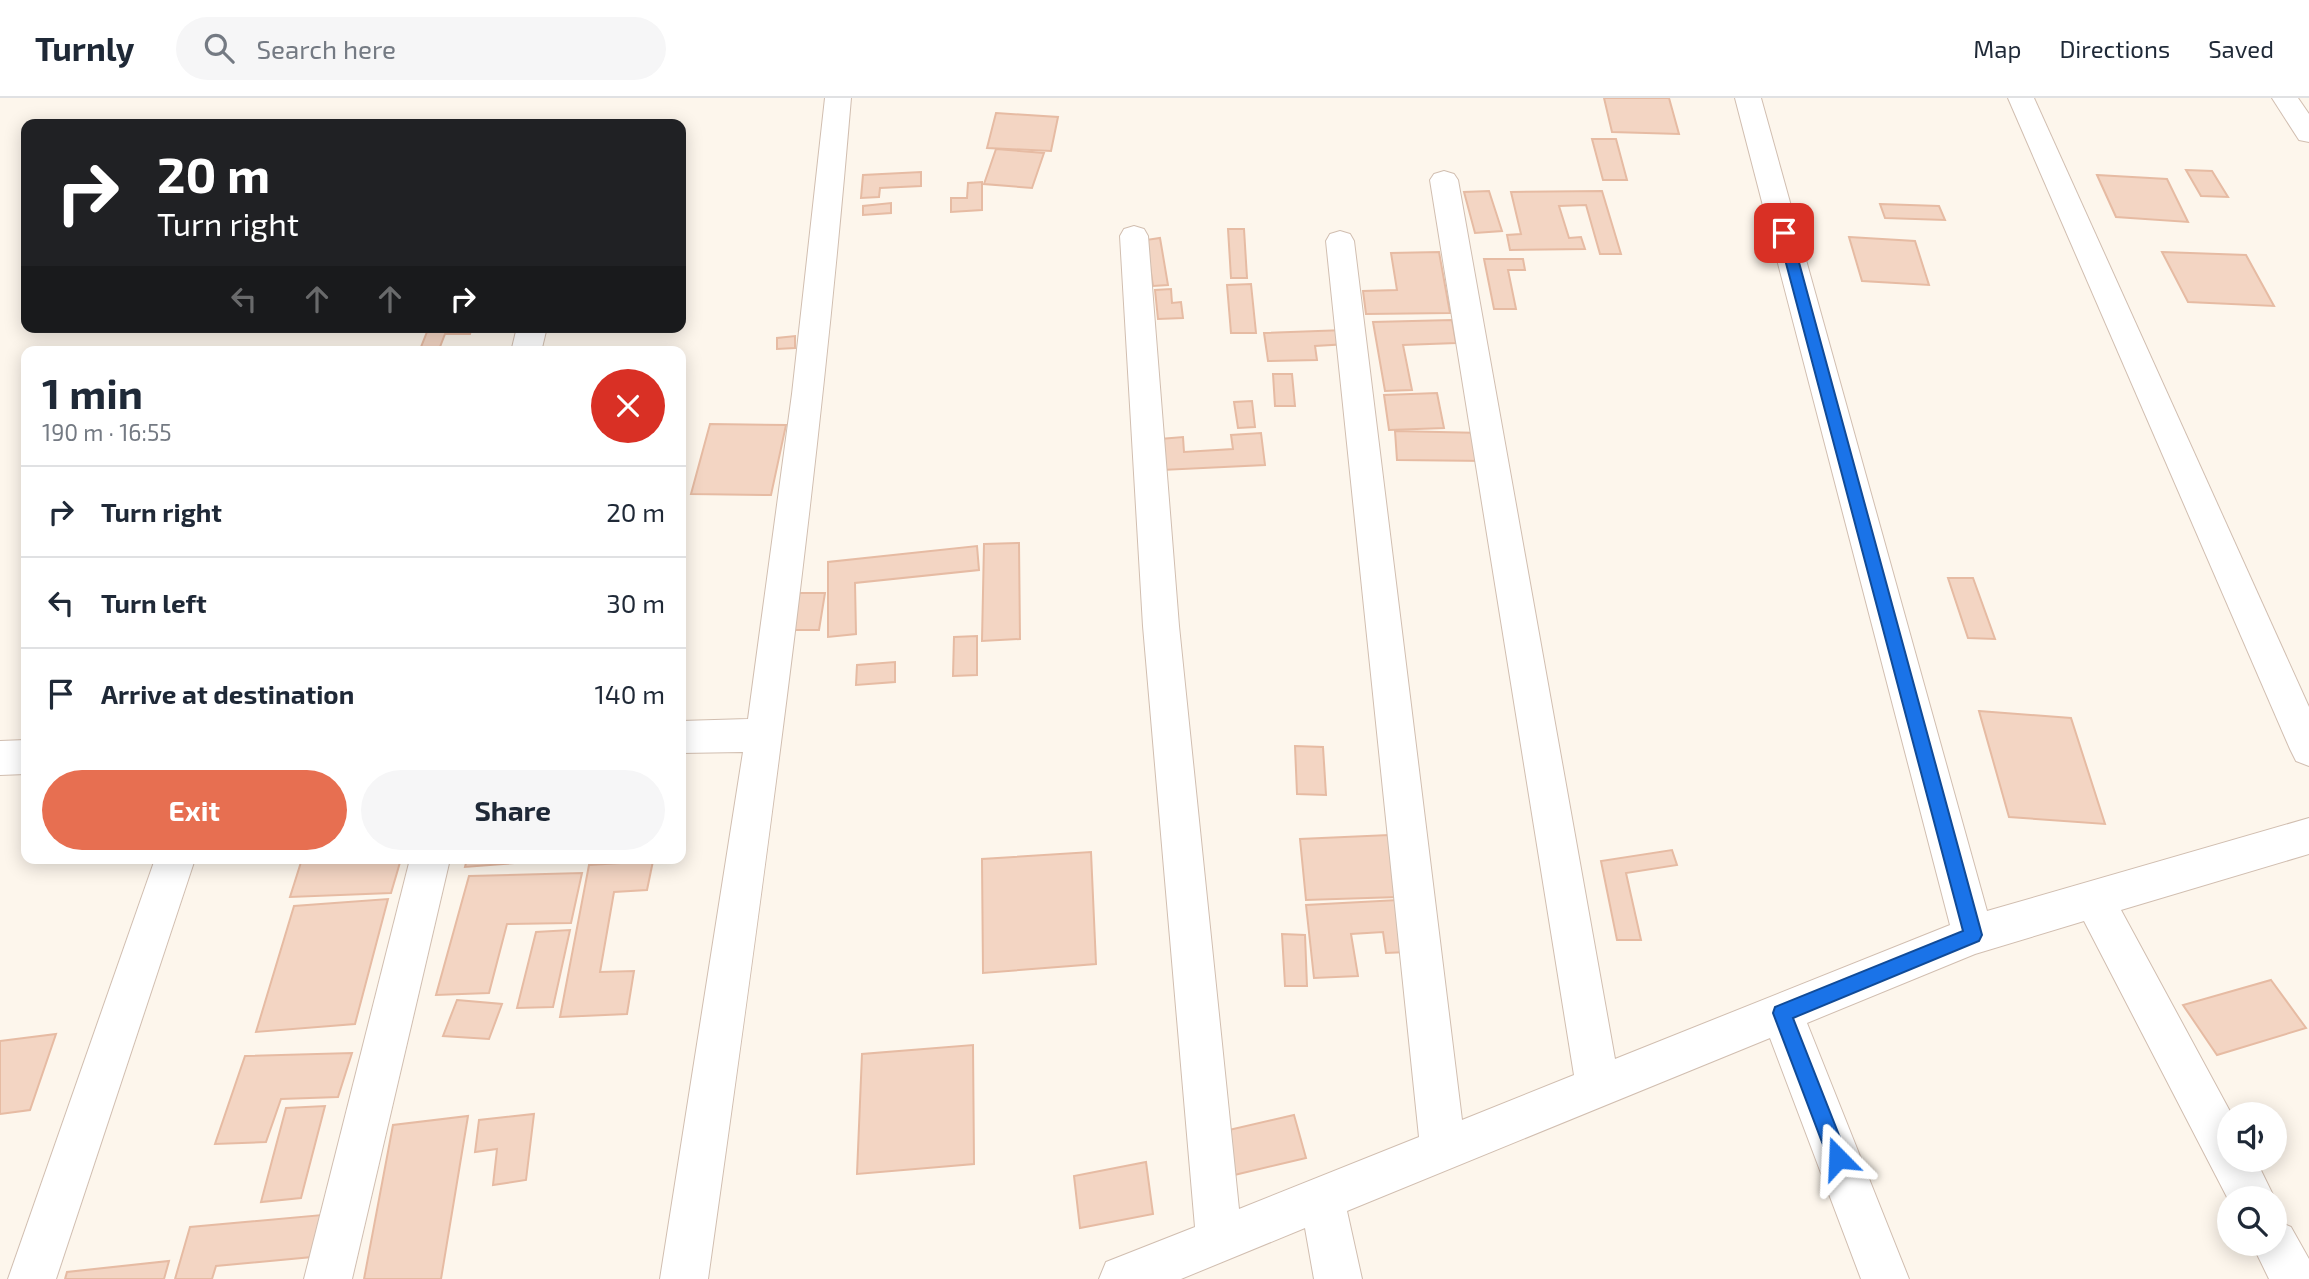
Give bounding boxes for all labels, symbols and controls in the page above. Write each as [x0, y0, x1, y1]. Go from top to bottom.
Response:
search box [176, 17, 666, 80]
text: Turnly [35, 28, 134, 68]
icon: search [200, 29, 238, 67]
text: Search here [256, 33, 396, 64]
text: Map [1973, 34, 2021, 63]
text: Directions [2059, 34, 2170, 63]
text: Saved [2208, 34, 2274, 63]
text: 20 m [157, 144, 270, 203]
icon: right [42, 147, 133, 238]
pin [1754, 203, 1814, 263]
text: Turn right [157, 204, 299, 242]
icon: arrive [1765, 214, 1803, 252]
icon: left [225, 280, 263, 318]
icon: ahead [298, 280, 336, 318]
icon: ahead [371, 280, 409, 318]
icon: right [444, 280, 482, 318]
text: 1 min [42, 367, 143, 417]
button: close [591, 369, 665, 443]
text: 190 m · 16:55 [42, 418, 172, 446]
icon: right [42, 493, 80, 531]
text: Turn right [101, 496, 222, 527]
text: 20 m [606, 496, 665, 527]
icon: left [42, 584, 80, 622]
text: Turn left [101, 587, 207, 618]
text: 30 m [606, 587, 665, 618]
icon: arrive [42, 675, 80, 713]
text: Arrive at destination [101, 678, 354, 709]
text: 140 m [594, 678, 665, 709]
button: Exit [42, 770, 347, 850]
button: Share [361, 770, 665, 850]
map controls [2217, 1102, 2287, 1256]
button: sound [2217, 1102, 2287, 1172]
position arrow [1801, 1121, 1875, 1195]
button: search [2217, 1186, 2287, 1256]

